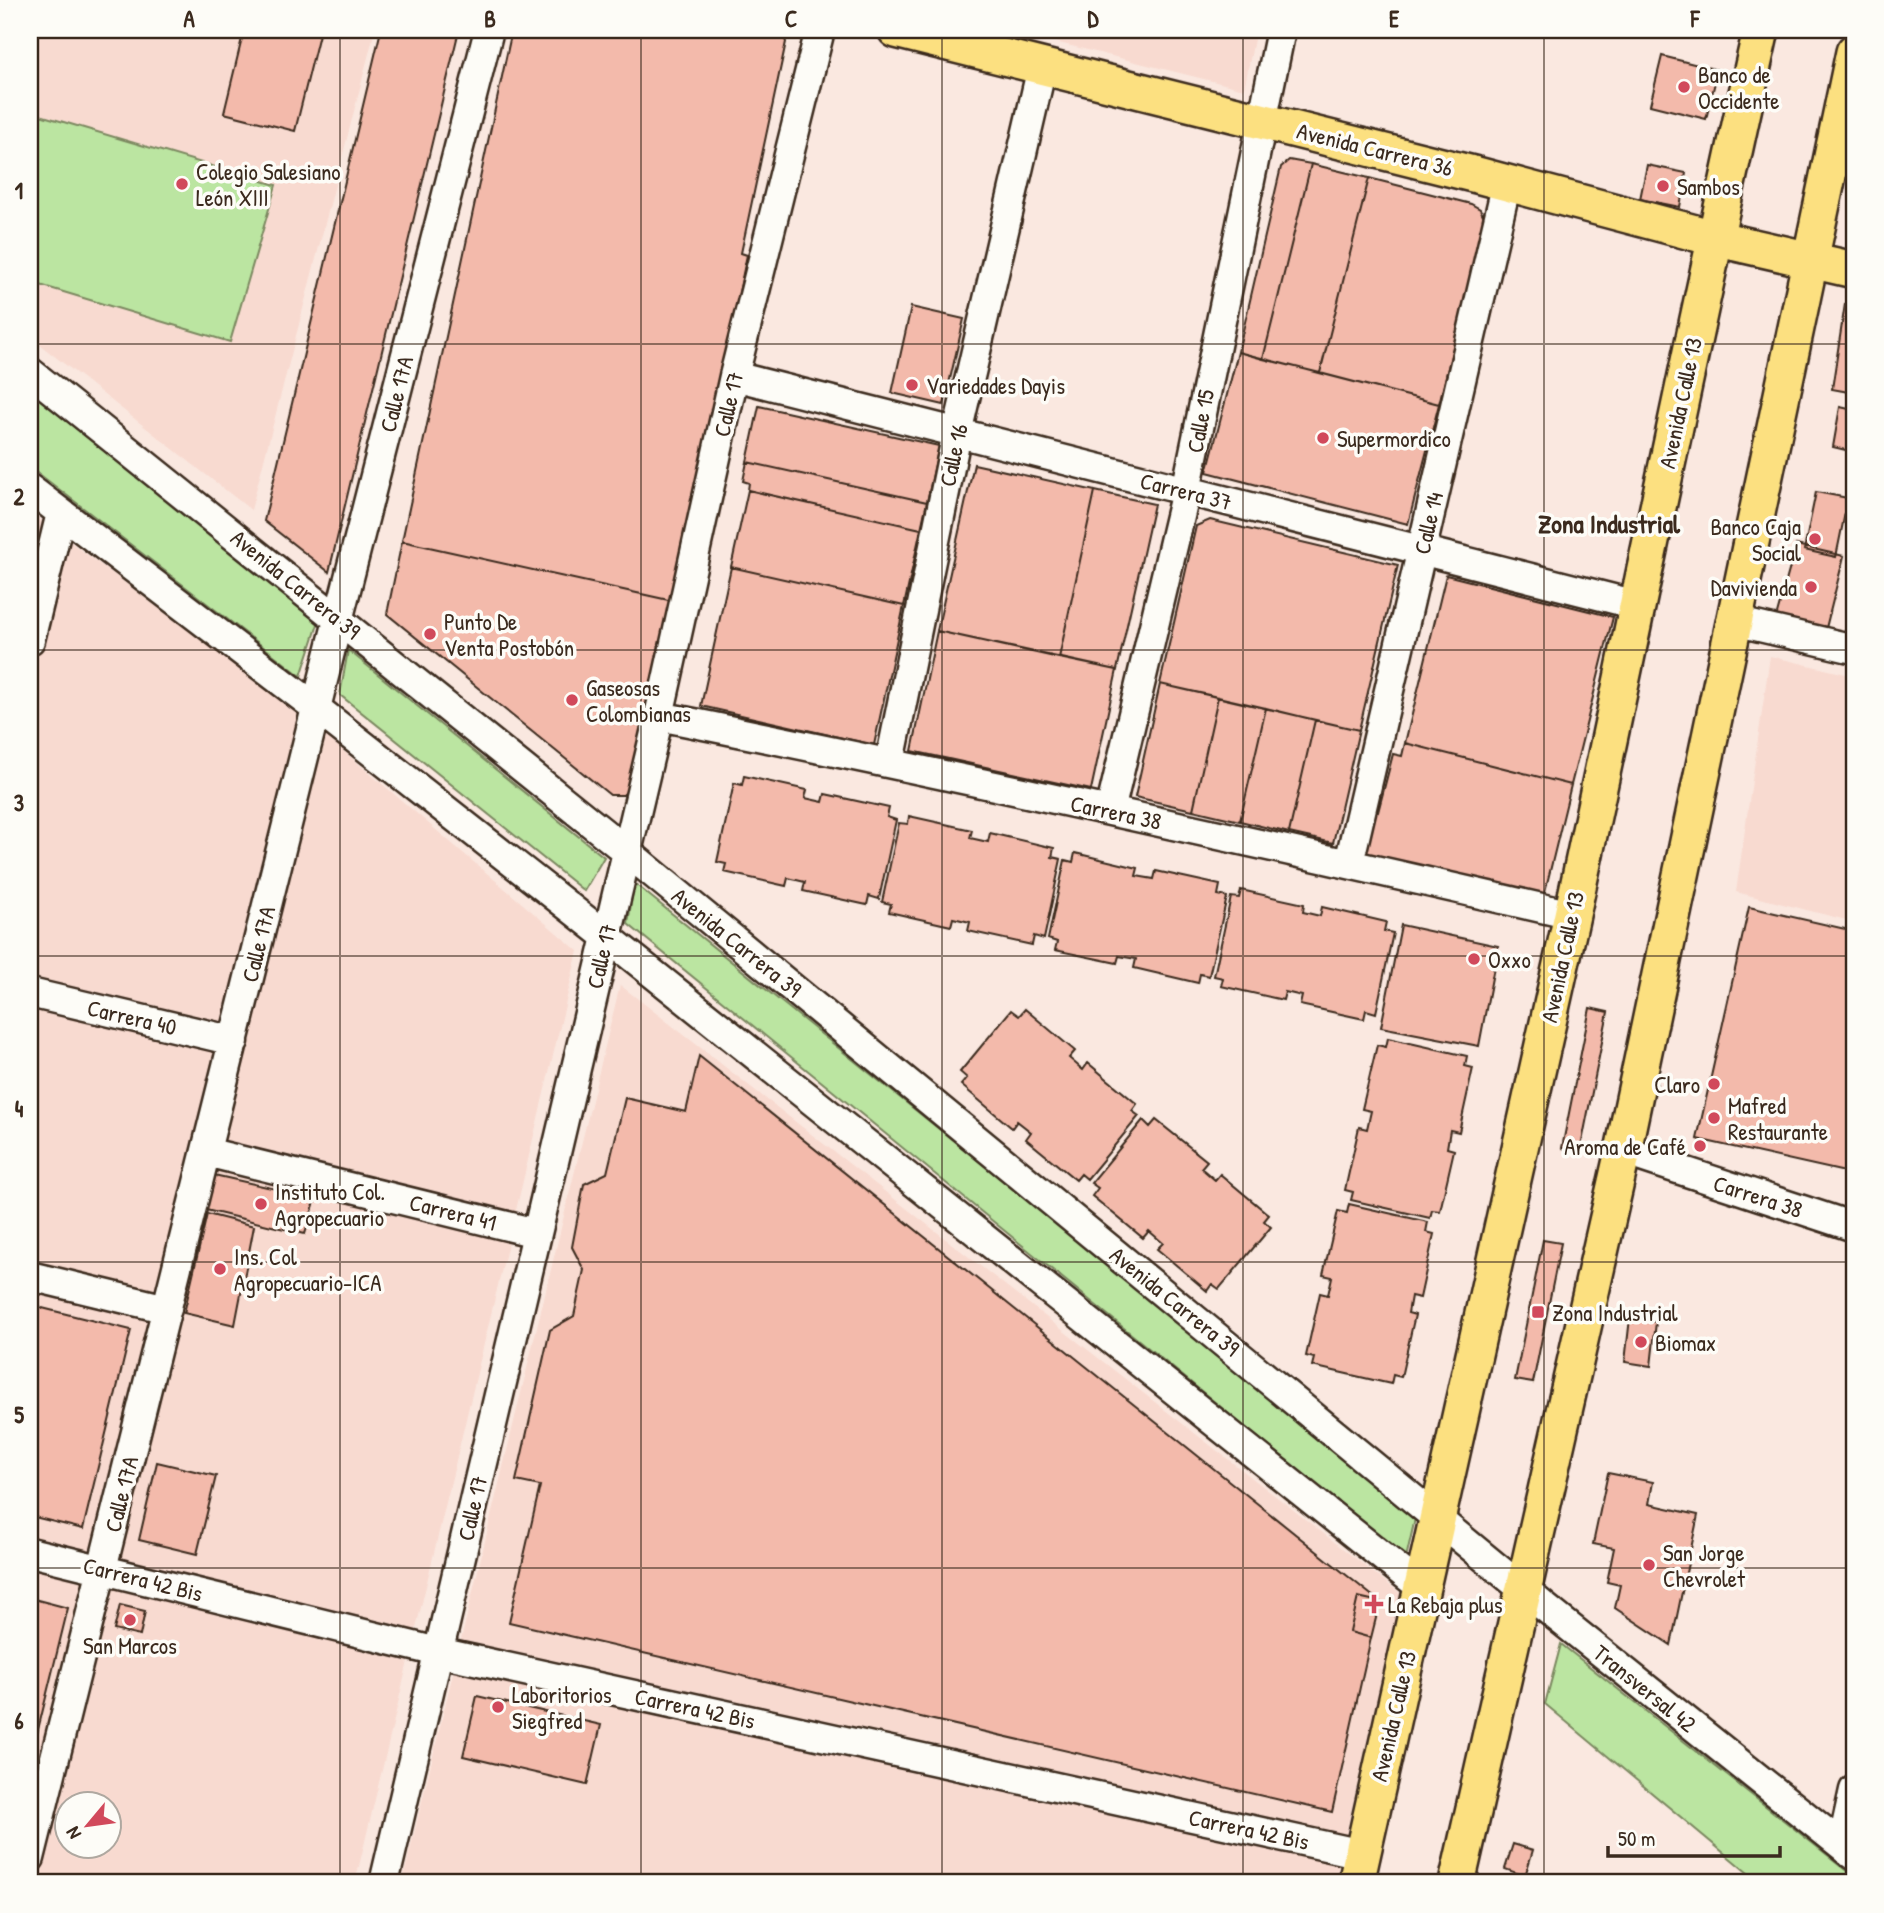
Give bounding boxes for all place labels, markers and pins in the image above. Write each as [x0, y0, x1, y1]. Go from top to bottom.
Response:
place label: Banco de Occidente [1698, 59, 1779, 116]
marker: Banco de Occidente [1676, 79, 1692, 95]
place label: Colegio Salesiano León XIII [196, 156, 341, 213]
place label: Sambos [1677, 171, 1740, 202]
marker: Colegio Salesiano León XIII [174, 176, 190, 192]
marker: Sambos [1655, 178, 1671, 194]
place label: Variedades Dayis [926, 370, 1065, 401]
marker: Variedades Dayis [904, 377, 920, 393]
place label: Supermordico [1337, 423, 1451, 454]
marker: Supermordico [1315, 430, 1331, 446]
place label: Banco Caja Social [1710, 511, 1802, 568]
marker: Banco Caja Social [1807, 531, 1823, 547]
place label: Davivienda [1711, 572, 1797, 603]
marker: Davivienda [1803, 579, 1819, 595]
place label: Punto De Venta Postobón [444, 606, 574, 663]
marker: Punto De Venta Postobón [422, 626, 438, 642]
place label: Gaseosas Colombianas [586, 672, 691, 729]
marker: Gaseosas Colombianas [564, 692, 580, 708]
place label: Oxxo [1488, 944, 1531, 975]
marker: Oxxo [1466, 951, 1482, 967]
place label: Claro [1654, 1069, 1700, 1100]
marker: Claro [1706, 1076, 1722, 1092]
place label: Mafred Restaurante [1728, 1090, 1828, 1147]
marker: Mafred Restaurante [1706, 1110, 1722, 1126]
place label: Aroma de Café [1564, 1131, 1686, 1162]
marker: Aroma de Café [1692, 1138, 1708, 1154]
place label: Instituto Col. Agropecuario [275, 1176, 385, 1233]
marker: Instituto Col. Agropecuario [253, 1196, 269, 1212]
place label: Ins. Col Agropecuario-ICA [234, 1241, 382, 1298]
marker: Ins. Col Agropecuario-ICA [212, 1261, 228, 1277]
place label: Zona Industrial [1552, 1297, 1678, 1328]
marker: Zona Industrial [1530, 1304, 1546, 1320]
place label: Biomax [1655, 1327, 1716, 1358]
marker: Biomax [1633, 1334, 1649, 1350]
place label: San Jorge Chevrolet [1663, 1537, 1746, 1594]
marker: San Jorge Chevrolet [1641, 1557, 1657, 1573]
place label: La Rebaja plus [1388, 1589, 1503, 1620]
marker: La Rebaja plus [1366, 1596, 1382, 1612]
marker: San Marcos [122, 1612, 138, 1628]
place label: San Marcos [83, 1630, 177, 1661]
place label: Laboritorios Siegfred [512, 1679, 612, 1736]
marker: Laboritorios Siegfred [490, 1699, 506, 1715]

